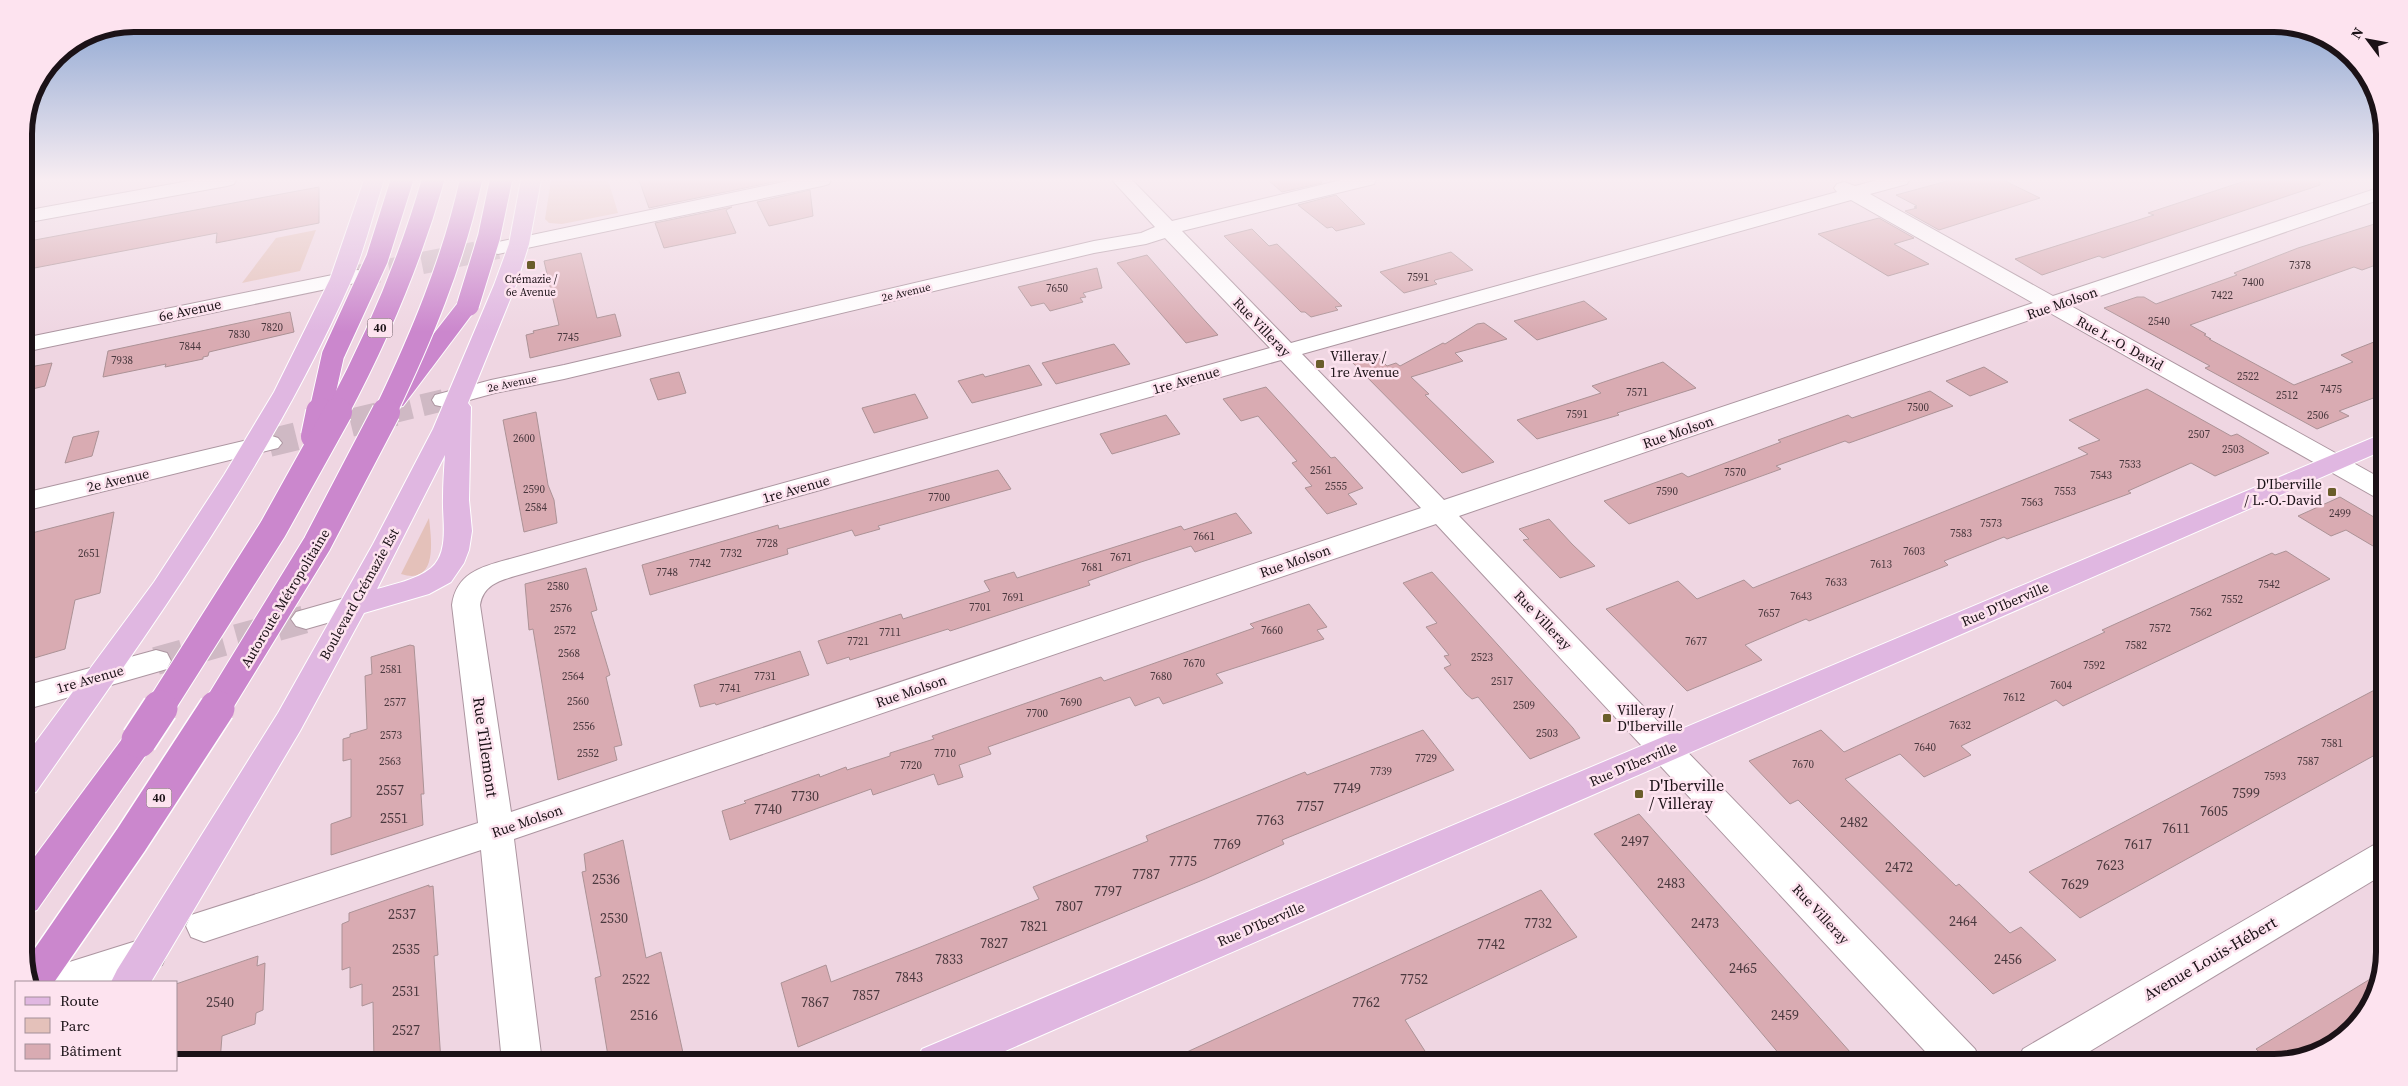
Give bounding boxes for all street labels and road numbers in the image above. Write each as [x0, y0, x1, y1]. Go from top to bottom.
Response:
street label: 2e Avenue [880, 279, 932, 305]
street label: Rue Molson [2024, 281, 2101, 324]
street label: Rue Villeray [1229, 293, 1296, 362]
street label: 6e Avenue [157, 294, 223, 326]
street label: Rue L.-O. David [2073, 311, 2167, 375]
road number: 40 [368, 318, 392, 338]
street label: 1re Avenue [1150, 361, 1222, 399]
street label: 2e Avenue [486, 371, 538, 396]
street label: Rue Molson [1640, 410, 1717, 453]
street label: 2e Avenue [85, 463, 151, 497]
street label: 1re Avenue [760, 470, 832, 508]
street label: Boulevard Crémazie Est [314, 524, 404, 664]
street label: Autoroute Métropolitaine [236, 525, 334, 671]
street label: Rue Molson [1257, 539, 1334, 582]
street label: Rue D'Iberville [1958, 577, 2052, 631]
street label: Rue Villeray [1510, 586, 1577, 655]
street label: 1re Avenue [54, 660, 126, 698]
street label: Rue Molson [873, 669, 950, 712]
street label: Rue Tillemont [468, 695, 504, 799]
street label: Rue D'Iberville [1586, 737, 1680, 791]
road number: 40 [146, 788, 172, 808]
street label: Rue Molson [489, 799, 566, 842]
street label: Rue Villeray [1788, 880, 1855, 949]
street label: Rue D'Iberville [1214, 897, 1308, 951]
street label: Avenue Louis-Hébert [2139, 910, 2281, 1005]

